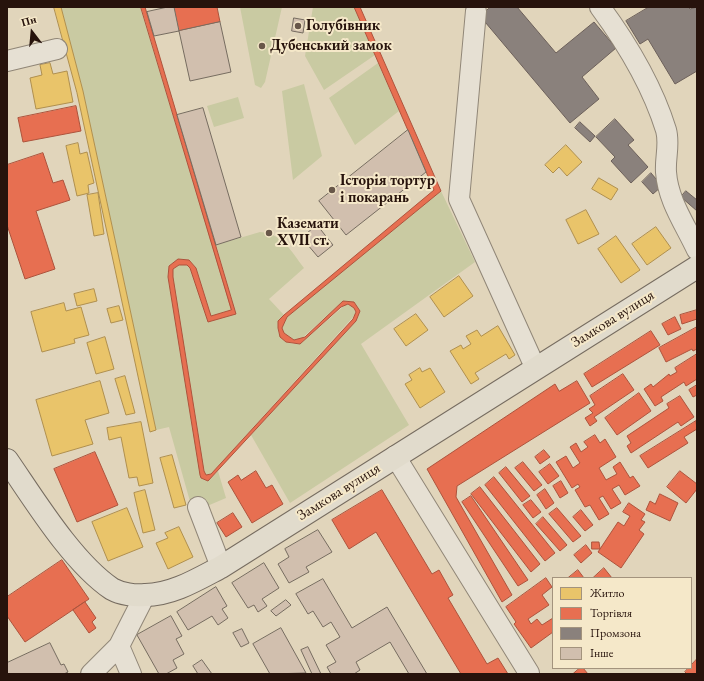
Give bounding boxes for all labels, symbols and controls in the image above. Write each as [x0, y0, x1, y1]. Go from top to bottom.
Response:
north arrow [12, 12, 52, 52]
text: Пн [20, 12, 38, 29]
place label: Голубівник [306, 17, 380, 35]
marker: Голубівник [293, 21, 303, 31]
place label: Дубенський замок [270, 37, 392, 55]
marker: Дубенський замок [257, 41, 267, 51]
place label: Історія тортур і покарань [340, 172, 435, 207]
marker: Історія тортур і покарань [327, 185, 337, 195]
place label: Каземати XVII ст. [277, 215, 339, 250]
marker: Каземати XVII ст. [264, 228, 274, 238]
street label: Замкова вулиця [568, 286, 658, 352]
street label: Замкова вулиця [294, 459, 384, 525]
legend [552, 577, 692, 669]
text: Житло [590, 585, 624, 601]
text: Торгівля [590, 605, 632, 621]
text: Промзона [590, 625, 641, 641]
text: Інше [590, 645, 613, 661]

